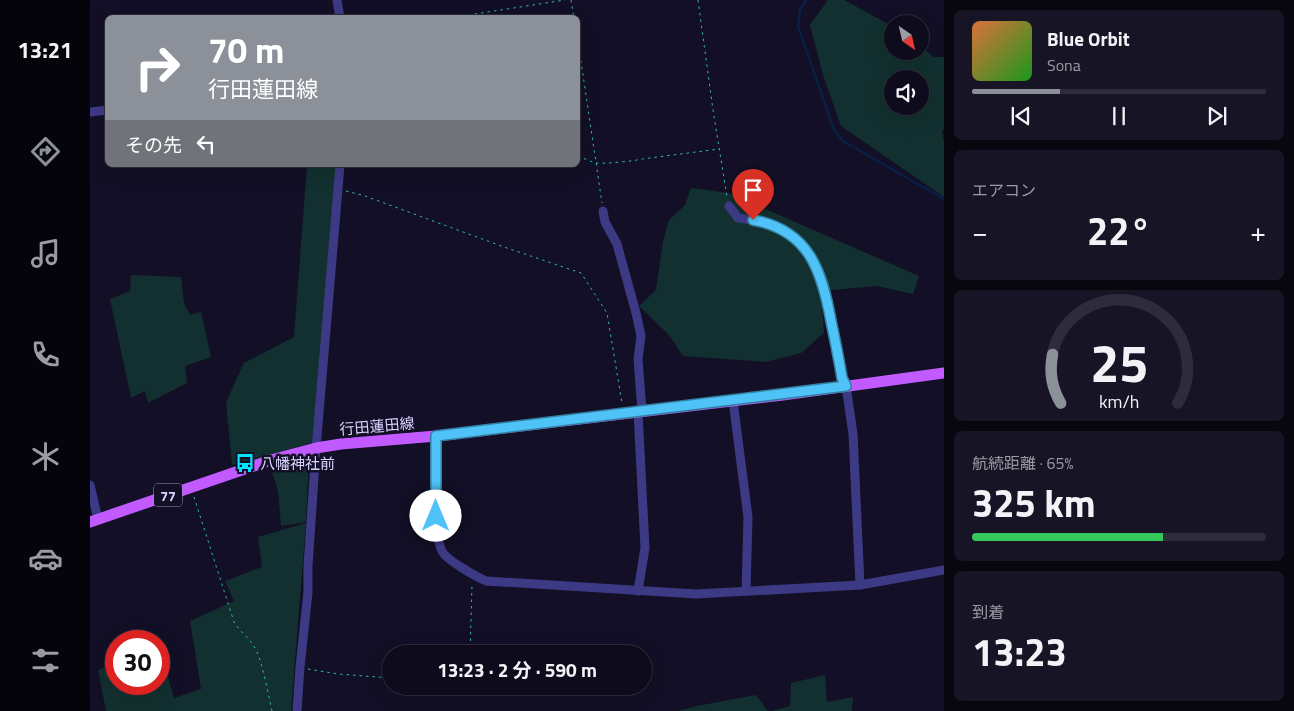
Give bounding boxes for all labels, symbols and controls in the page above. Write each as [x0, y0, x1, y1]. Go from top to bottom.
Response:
north arrow [884, 15, 929, 60]
map controls [884, 15, 929, 115]
text: 70 m [208, 23, 284, 77]
text: Blue Orbit [1047, 24, 1130, 53]
text: 13:21 [18, 33, 72, 67]
icon: right [125, 35, 190, 100]
text: Sona [1047, 53, 1081, 77]
button: sound [884, 70, 929, 115]
text: 行田蓮田線 [208, 72, 318, 106]
icon: previous [1007, 102, 1035, 130]
icon: pause [1105, 102, 1133, 130]
icon: next [1203, 102, 1231, 130]
text: その先 [125, 130, 182, 159]
icon: left [192, 130, 220, 158]
icon: directions [28, 134, 63, 169]
pin [732, 169, 774, 220]
icon: arrive [739, 176, 767, 204]
text: エアコン [972, 178, 1036, 202]
text: 22° [1087, 202, 1151, 260]
text: − [972, 210, 988, 253]
text: + [1250, 210, 1266, 253]
icon: music [28, 236, 63, 271]
text: 25 [1090, 323, 1148, 402]
icon: phone [28, 337, 63, 372]
text: km/h [1099, 388, 1139, 415]
street label: 行田蓮田線 [339, 411, 415, 441]
icon: climate [28, 439, 63, 474]
text: 航続距離 · 65% [972, 451, 1073, 475]
bus stop icon: 八幡神社前 [234, 452, 256, 474]
place label: 八幡神社前 [260, 452, 335, 475]
text: 325 km [972, 474, 1096, 532]
road number: 77 [154, 484, 182, 506]
position arrow [409, 489, 461, 541]
icon: car [28, 541, 63, 576]
text: 到着 [972, 600, 1004, 624]
text: 13:23 [972, 623, 1067, 681]
speed limit sign: 30 [105, 630, 170, 695]
icon: filters [28, 643, 63, 678]
text: 13:23 · 2 分 · 590 m [437, 655, 597, 684]

